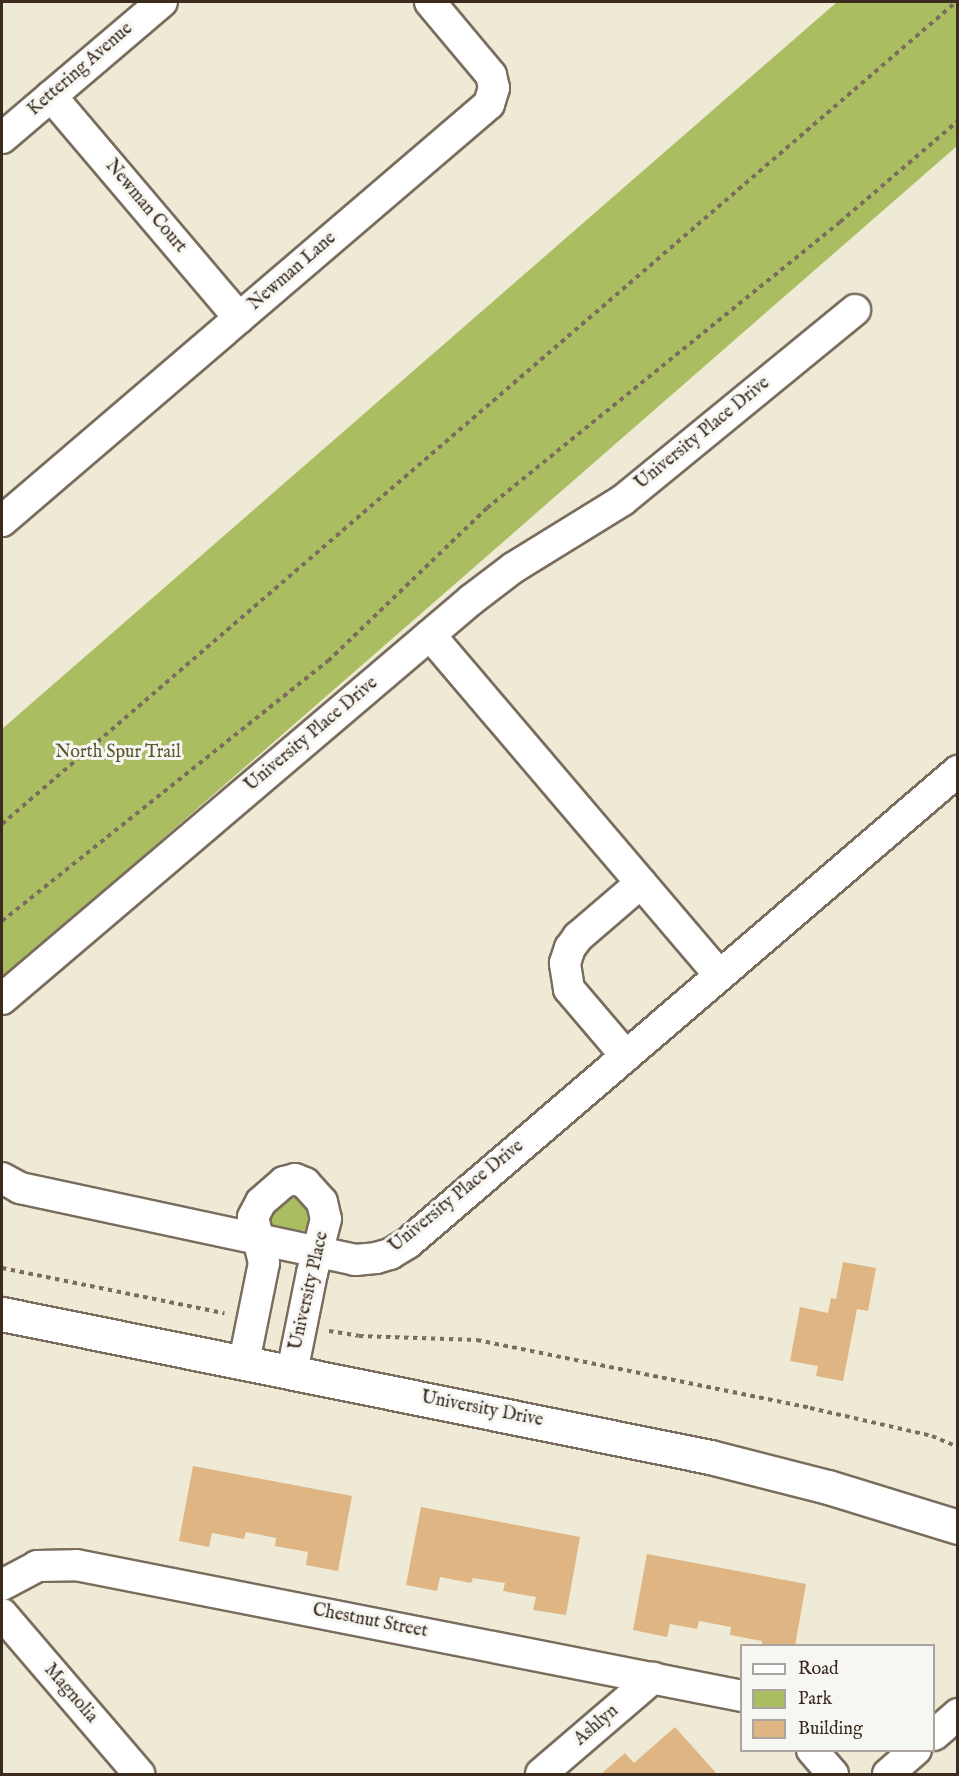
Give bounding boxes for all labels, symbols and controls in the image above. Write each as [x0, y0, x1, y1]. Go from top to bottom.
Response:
street label: Kettering Avenue [24, 19, 138, 121]
street label: Newman Court [100, 156, 190, 258]
street label: Newman Lane [245, 228, 341, 316]
street label: University Place Drive [631, 373, 775, 495]
street label: University Place Drive [241, 673, 383, 797]
park label: North Spur Trail [55, 742, 181, 764]
street label: University Place Drive [385, 1136, 529, 1258]
street label: University Place [286, 1230, 334, 1352]
street label: University Drive [419, 1388, 545, 1432]
street label: Chestnut Street [311, 1600, 429, 1644]
legend [740, 1644, 935, 1752]
text: Road [798, 1658, 839, 1681]
street label: Magnolia [38, 1660, 102, 1728]
text: Park [798, 1688, 832, 1711]
street label: Ashlyn [571, 1701, 623, 1751]
text: Building [798, 1718, 863, 1741]

